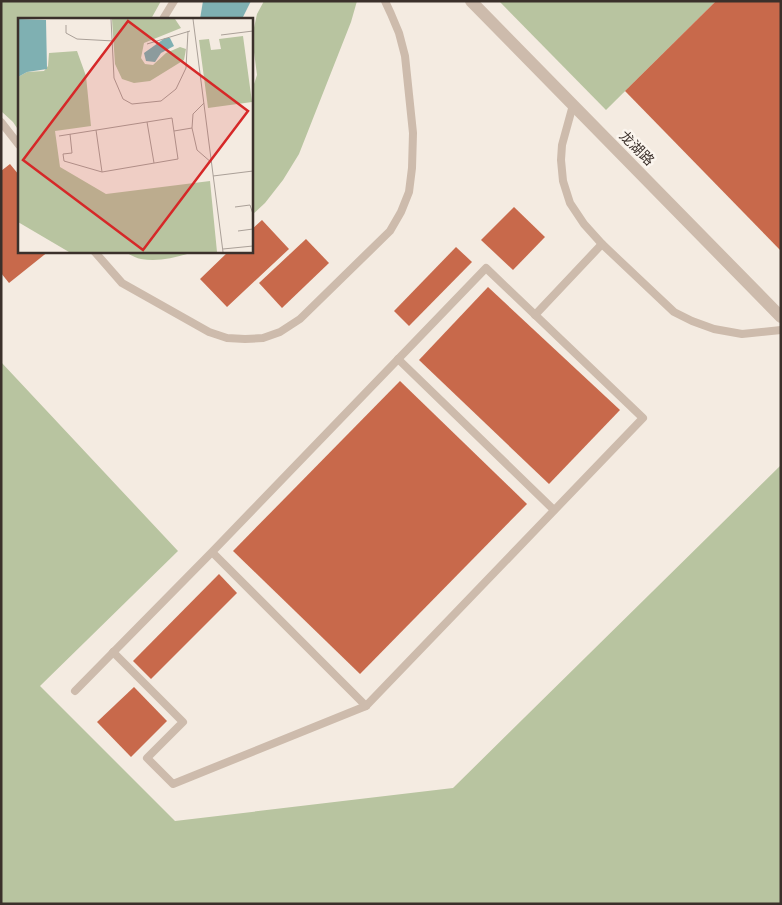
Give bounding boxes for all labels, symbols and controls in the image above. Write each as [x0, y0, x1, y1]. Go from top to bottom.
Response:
inset map [18, 18, 252, 252]
street label: 龙湖路 [616, 127, 658, 169]

